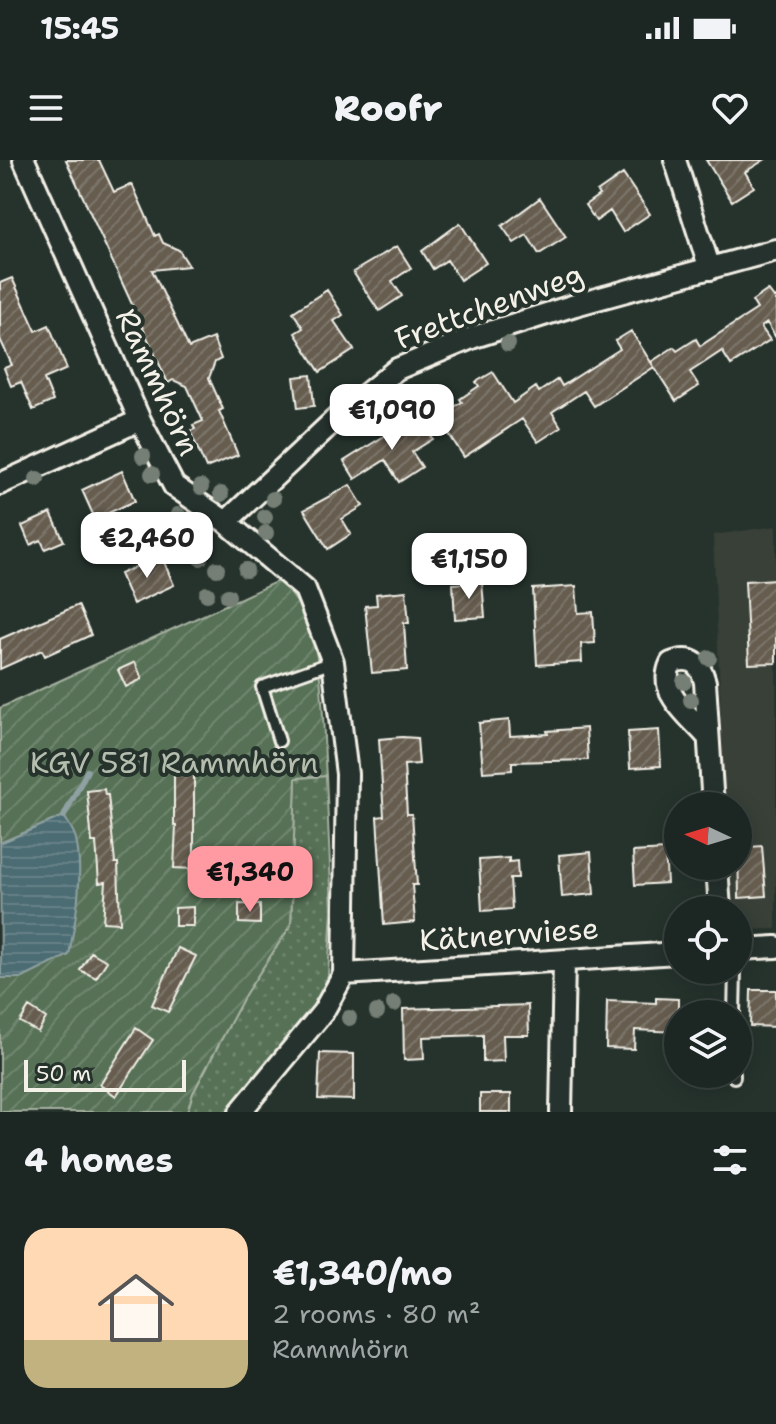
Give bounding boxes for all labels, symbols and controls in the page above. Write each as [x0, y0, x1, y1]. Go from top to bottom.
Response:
text: 15:45 [40, 8, 119, 49]
text: Roofr [333, 84, 443, 133]
icon: menu [24, 86, 68, 130]
icon: heart [708, 86, 752, 130]
street label: Frettchenweg [389, 253, 589, 359]
street label: Rammhörn [106, 302, 210, 462]
pin: €1,090 [327, 384, 457, 452]
text: €1,090 [348, 392, 436, 427]
pin: €2,460 [82, 512, 212, 580]
text: €2,460 [99, 520, 195, 555]
pin: €1,150 [404, 533, 534, 601]
text: €1,150 [430, 541, 508, 576]
park label: KGV 581 Rammhörn [30, 742, 318, 783]
north arrow [664, 792, 752, 880]
map controls [664, 792, 752, 1088]
pin: €1,340 [185, 846, 315, 914]
text: €1,340 [206, 854, 294, 889]
button: locate [664, 896, 752, 984]
street label: Kätnerwiese [418, 907, 600, 961]
button: layers [664, 1000, 752, 1088]
scale bar [24, 1056, 186, 1092]
text: 50 m [36, 1059, 91, 1088]
text: 4 homes [24, 1137, 173, 1183]
icon: filters [708, 1138, 752, 1182]
text: €1,340/mo [272, 1250, 453, 1296]
icon: home [88, 1260, 184, 1356]
text: 2 rooms · 80 m² [272, 1296, 481, 1331]
text: Rammhörn [272, 1331, 409, 1366]

